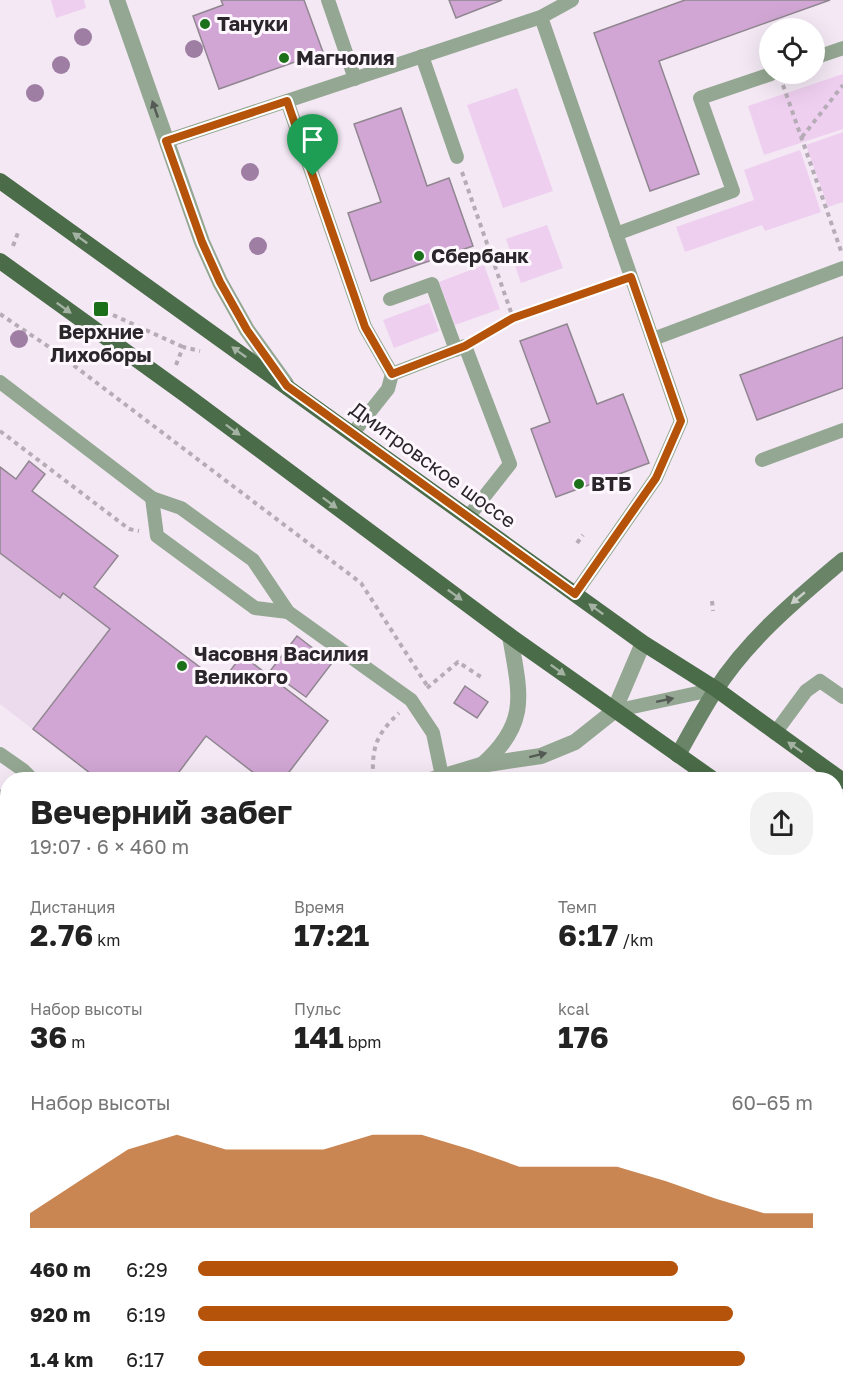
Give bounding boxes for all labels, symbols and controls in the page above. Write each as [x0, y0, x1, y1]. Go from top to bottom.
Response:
place label: Тануки [217, 11, 288, 35]
marker: Тануки [198, 17, 212, 31]
map controls [759, 18, 825, 84]
button: locate [759, 18, 825, 84]
place label: Магнолия [296, 45, 394, 69]
marker: Магнолия [277, 51, 291, 65]
one-way arrow [150, 100, 159, 118]
pin [287, 114, 338, 176]
icon: arrive [296, 123, 329, 156]
one-way arrow [73, 233, 88, 245]
place label: Сбербанк [431, 243, 529, 267]
marker: Сбербанк [412, 249, 426, 263]
marker: Верхние Лихоборы [92, 300, 110, 318]
one-way arrow [56, 302, 72, 314]
place label: Верхние Лихоборы [50, 319, 152, 366]
one-way arrow [232, 346, 248, 358]
street label: Дмитровское шоссе [346, 396, 521, 532]
one-way arrow [225, 424, 240, 436]
place label: ВТБ [591, 471, 632, 495]
marker: ВТБ [572, 477, 586, 491]
one-way arrow [323, 497, 338, 509]
one-way arrow [447, 589, 463, 602]
one-way arrow [790, 591, 806, 604]
one-way arrow [588, 603, 603, 615]
place label: Часовня Василия Великого [194, 641, 369, 688]
marker: Часовня Василия Великого [175, 659, 189, 673]
one-way arrow [550, 664, 565, 676]
one-way arrow [656, 695, 675, 704]
one-way arrow [788, 741, 804, 753]
one-way arrow [529, 750, 547, 760]
text: Вечерний забег [30, 792, 292, 831]
button: share [750, 792, 813, 855]
text: 19:07 · 6 × 460 m [30, 834, 189, 858]
text: Дистанция [30, 897, 115, 917]
text: Время [294, 897, 344, 917]
text: Темп [558, 897, 597, 917]
text: 2.76 [30, 917, 93, 953]
text: 17:21 [294, 917, 369, 953]
text: 6:17 [558, 917, 618, 953]
text: km [93, 930, 121, 950]
text: /km [618, 930, 653, 950]
text: Набор высоты [30, 999, 143, 1019]
text: Пульс [294, 999, 341, 1019]
text: kcal [558, 999, 590, 1019]
text: 36 [30, 1019, 67, 1055]
text: 141 [294, 1019, 344, 1055]
text: 176 [558, 1019, 609, 1055]
text: m [67, 1032, 86, 1052]
text: bpm [344, 1032, 382, 1052]
text: Набор высоты [30, 1090, 171, 1114]
text: 60–65 m [732, 1090, 813, 1114]
text: 460 m [30, 1257, 91, 1281]
text: 6:29 [126, 1257, 168, 1281]
text: 920 m [30, 1302, 90, 1326]
text: 6:19 [126, 1302, 166, 1326]
text: 1.4 km [30, 1347, 93, 1371]
text: 6:17 [126, 1347, 164, 1371]

